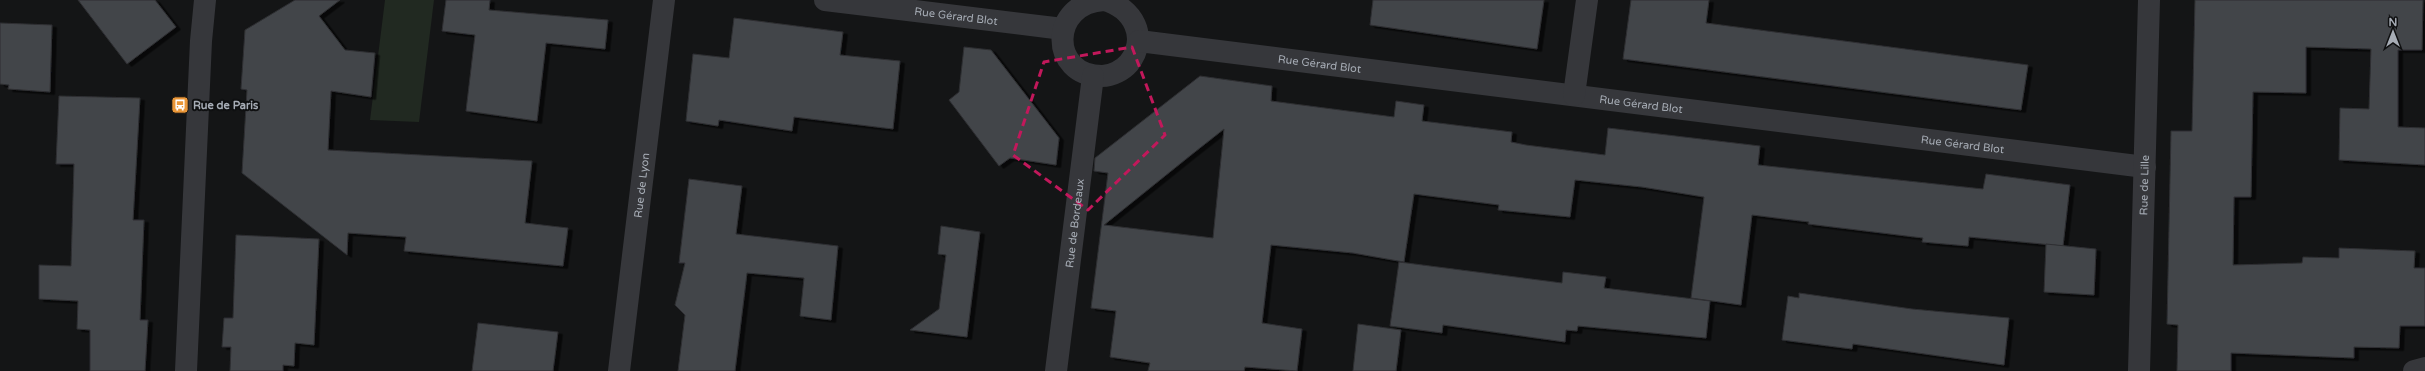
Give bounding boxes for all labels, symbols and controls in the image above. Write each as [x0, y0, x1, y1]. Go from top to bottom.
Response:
street label: Rue Gérard Blot [914, 4, 998, 27]
north arrow [2373, 12, 2413, 52]
text: N [2389, 16, 2397, 29]
street label: Rue Gérard Blot [1277, 52, 1362, 75]
street label: Rue Gérard Blot [1599, 92, 1683, 116]
bus stop icon: Rue de Paris [170, 95, 190, 115]
place label: Rue de Paris [193, 99, 259, 112]
street label: Rue Gérard Blot [1920, 133, 2005, 156]
street label: Rue de Lyon [631, 152, 652, 219]
street label: Rue de Lille [2137, 155, 2151, 216]
street label: Rue de Bordeaux [1062, 178, 1087, 269]

